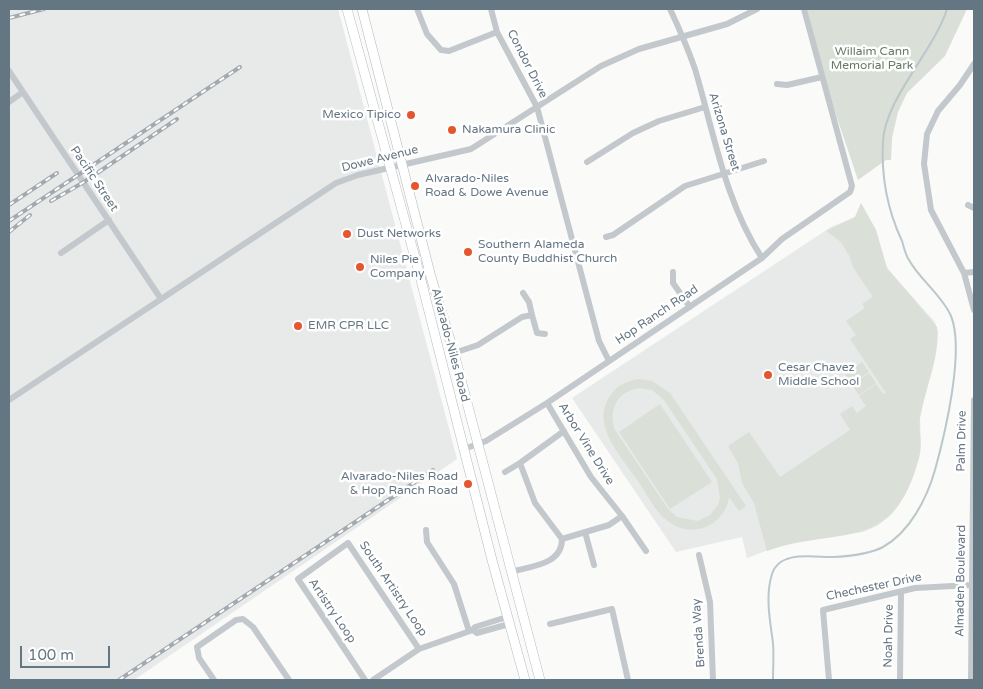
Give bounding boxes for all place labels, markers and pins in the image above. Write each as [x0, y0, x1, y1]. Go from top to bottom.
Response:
place label: Mexico Tipico [322, 108, 401, 122]
marker: Mexico Tipico [405, 109, 417, 121]
place label: Nakamura Clinic [462, 123, 555, 137]
marker: Nakamura Clinic [446, 124, 458, 136]
place label: Alvarado-Niles Road & Dowe Avenue [425, 172, 548, 200]
marker: Alvarado-Niles Road & Dowe Avenue [409, 180, 421, 192]
place label: Dust Networks [357, 227, 441, 241]
marker: Dust Networks [341, 228, 353, 240]
place label: Southern Alameda County Buddhist Church [478, 238, 617, 266]
marker: Southern Alameda County Buddhist Church [462, 246, 474, 258]
place label: Niles Pie Company [370, 253, 424, 281]
marker: Niles Pie Company [354, 261, 366, 273]
place label: EMR CPR LLC [308, 319, 389, 333]
marker: EMR CPR LLC [292, 320, 304, 332]
place label: Cesar Chavez Middle School [778, 361, 859, 389]
marker: Cesar Chavez Middle School [762, 369, 774, 381]
place label: Alvarado-Niles Road & Hop Ranch Road [341, 470, 458, 498]
marker: Alvarado-Niles Road & Hop Ranch Road [462, 478, 474, 490]

